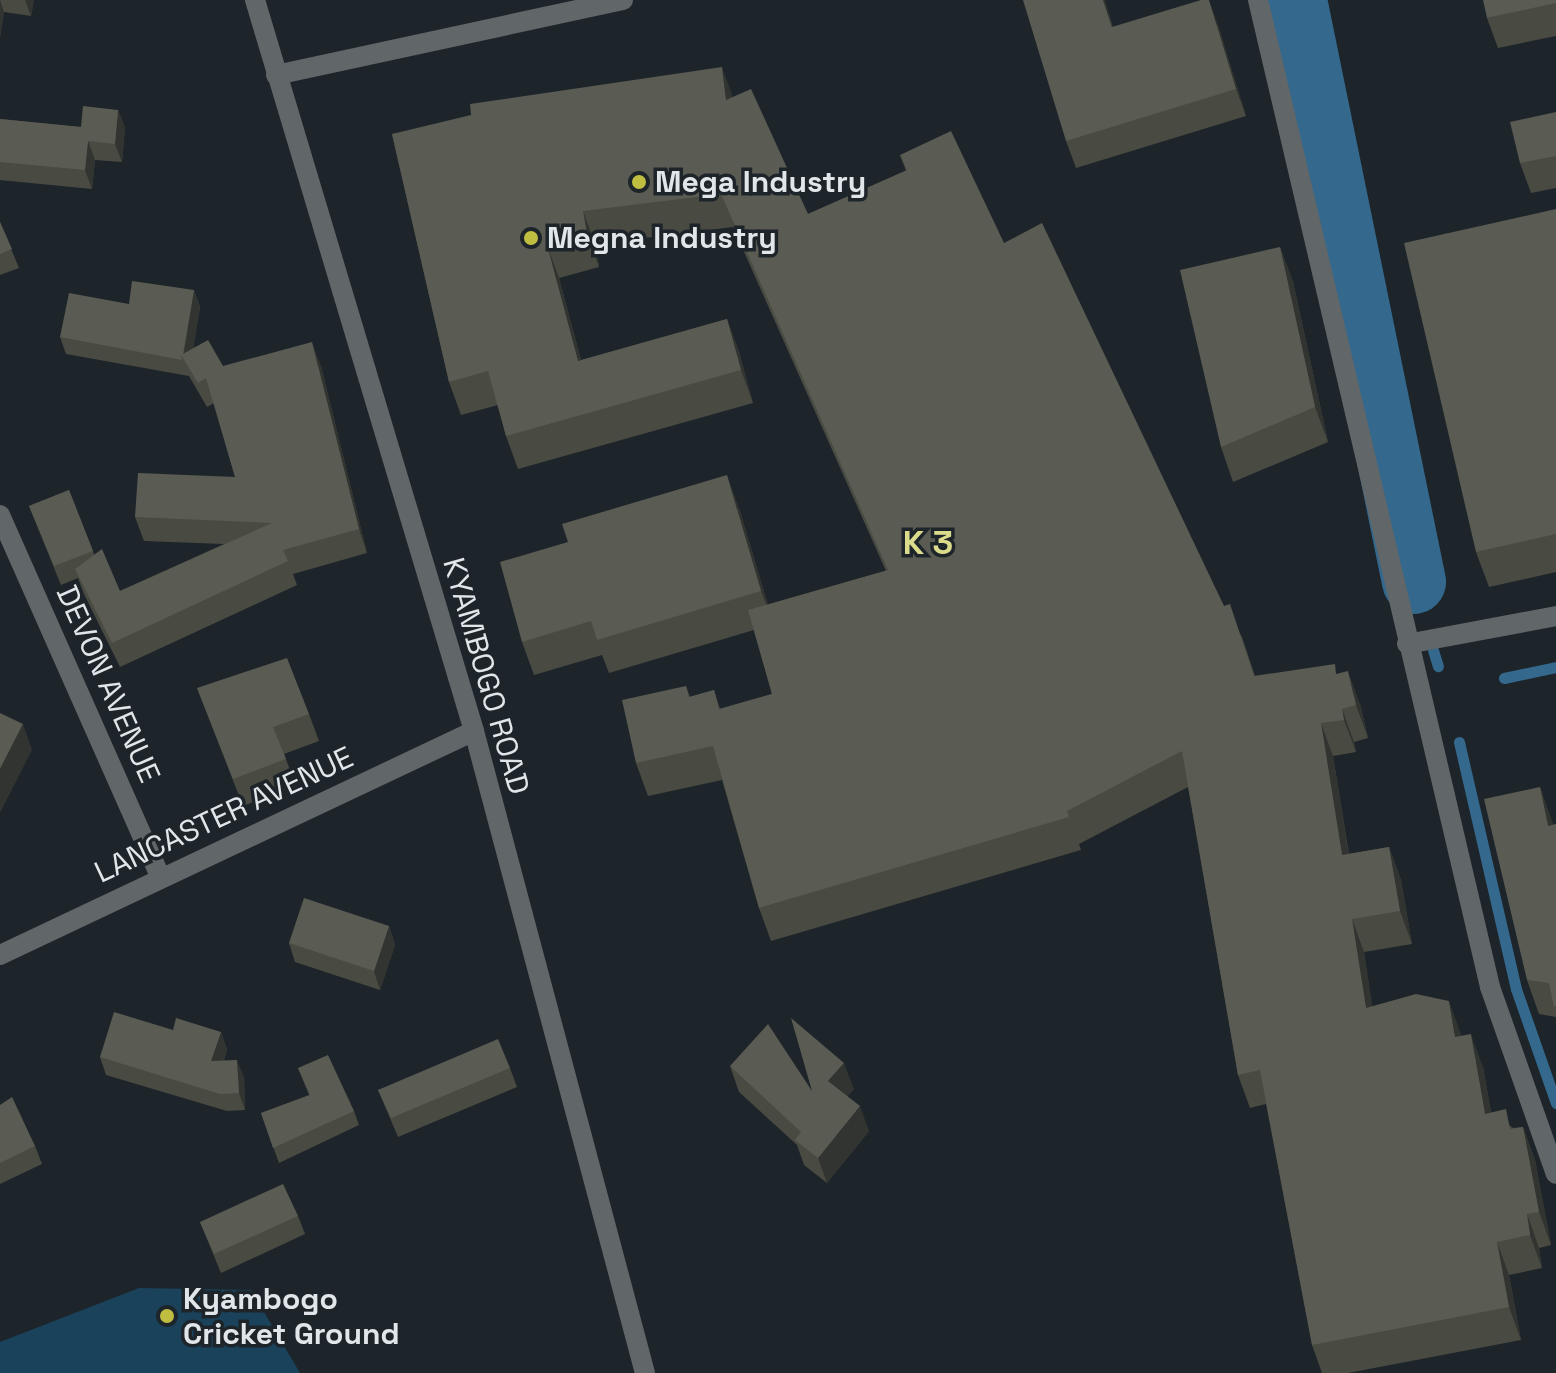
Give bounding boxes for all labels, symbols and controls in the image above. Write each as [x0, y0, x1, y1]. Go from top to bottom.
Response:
place label: Mega Industry [655, 164, 866, 200]
marker: Mega Industry [630, 173, 648, 191]
place label: Megna Industry [547, 220, 777, 256]
marker: Megna Industry [522, 229, 540, 247]
district label: K 3 [903, 523, 953, 563]
street label: KYAMBOGO ROAD [435, 554, 537, 798]
street label: DEVON AVENUE [48, 580, 168, 788]
street label: LANCASTER AVENUE [89, 739, 359, 891]
place label: Kyambogo Cricket Ground [183, 1281, 400, 1352]
marker: Kyambogo Cricket Ground [158, 1307, 176, 1325]

